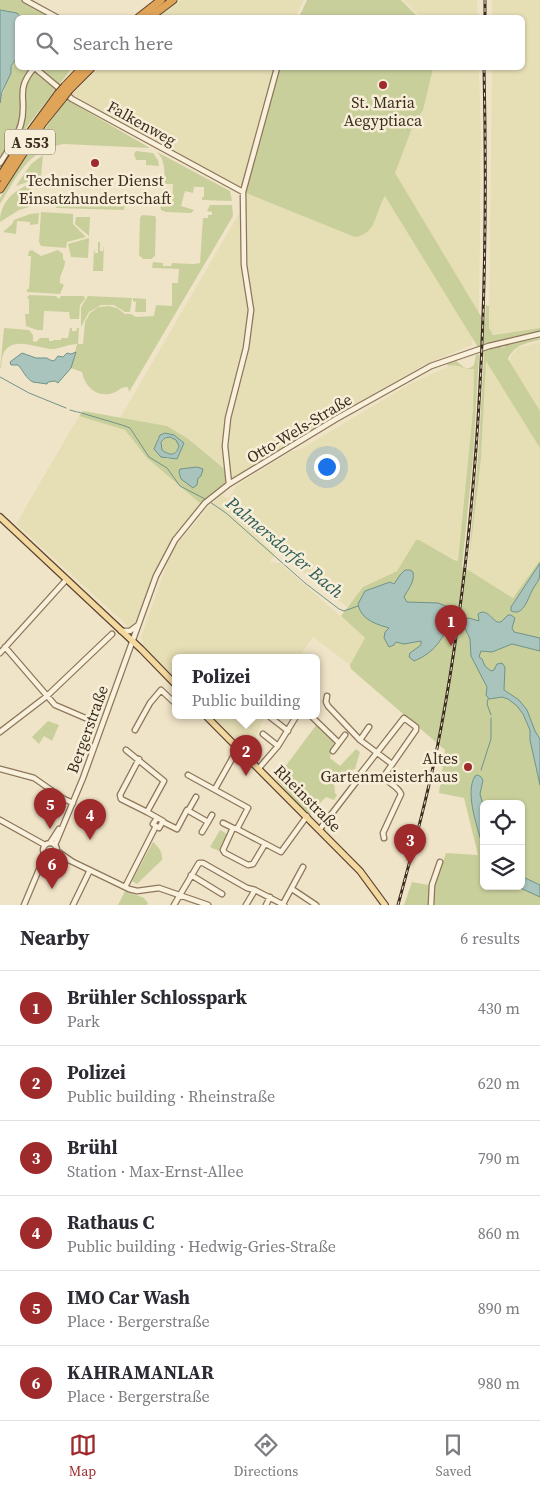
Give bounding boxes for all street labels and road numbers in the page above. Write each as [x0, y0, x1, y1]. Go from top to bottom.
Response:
street label: Falkenweg [104, 95, 180, 151]
road number: A 553 [5, 130, 55, 154]
street label: Otto-Wels-Straße [242, 388, 356, 468]
street label: Bergerstraße [61, 682, 113, 776]
street label: Rheinstraße [269, 759, 347, 837]

